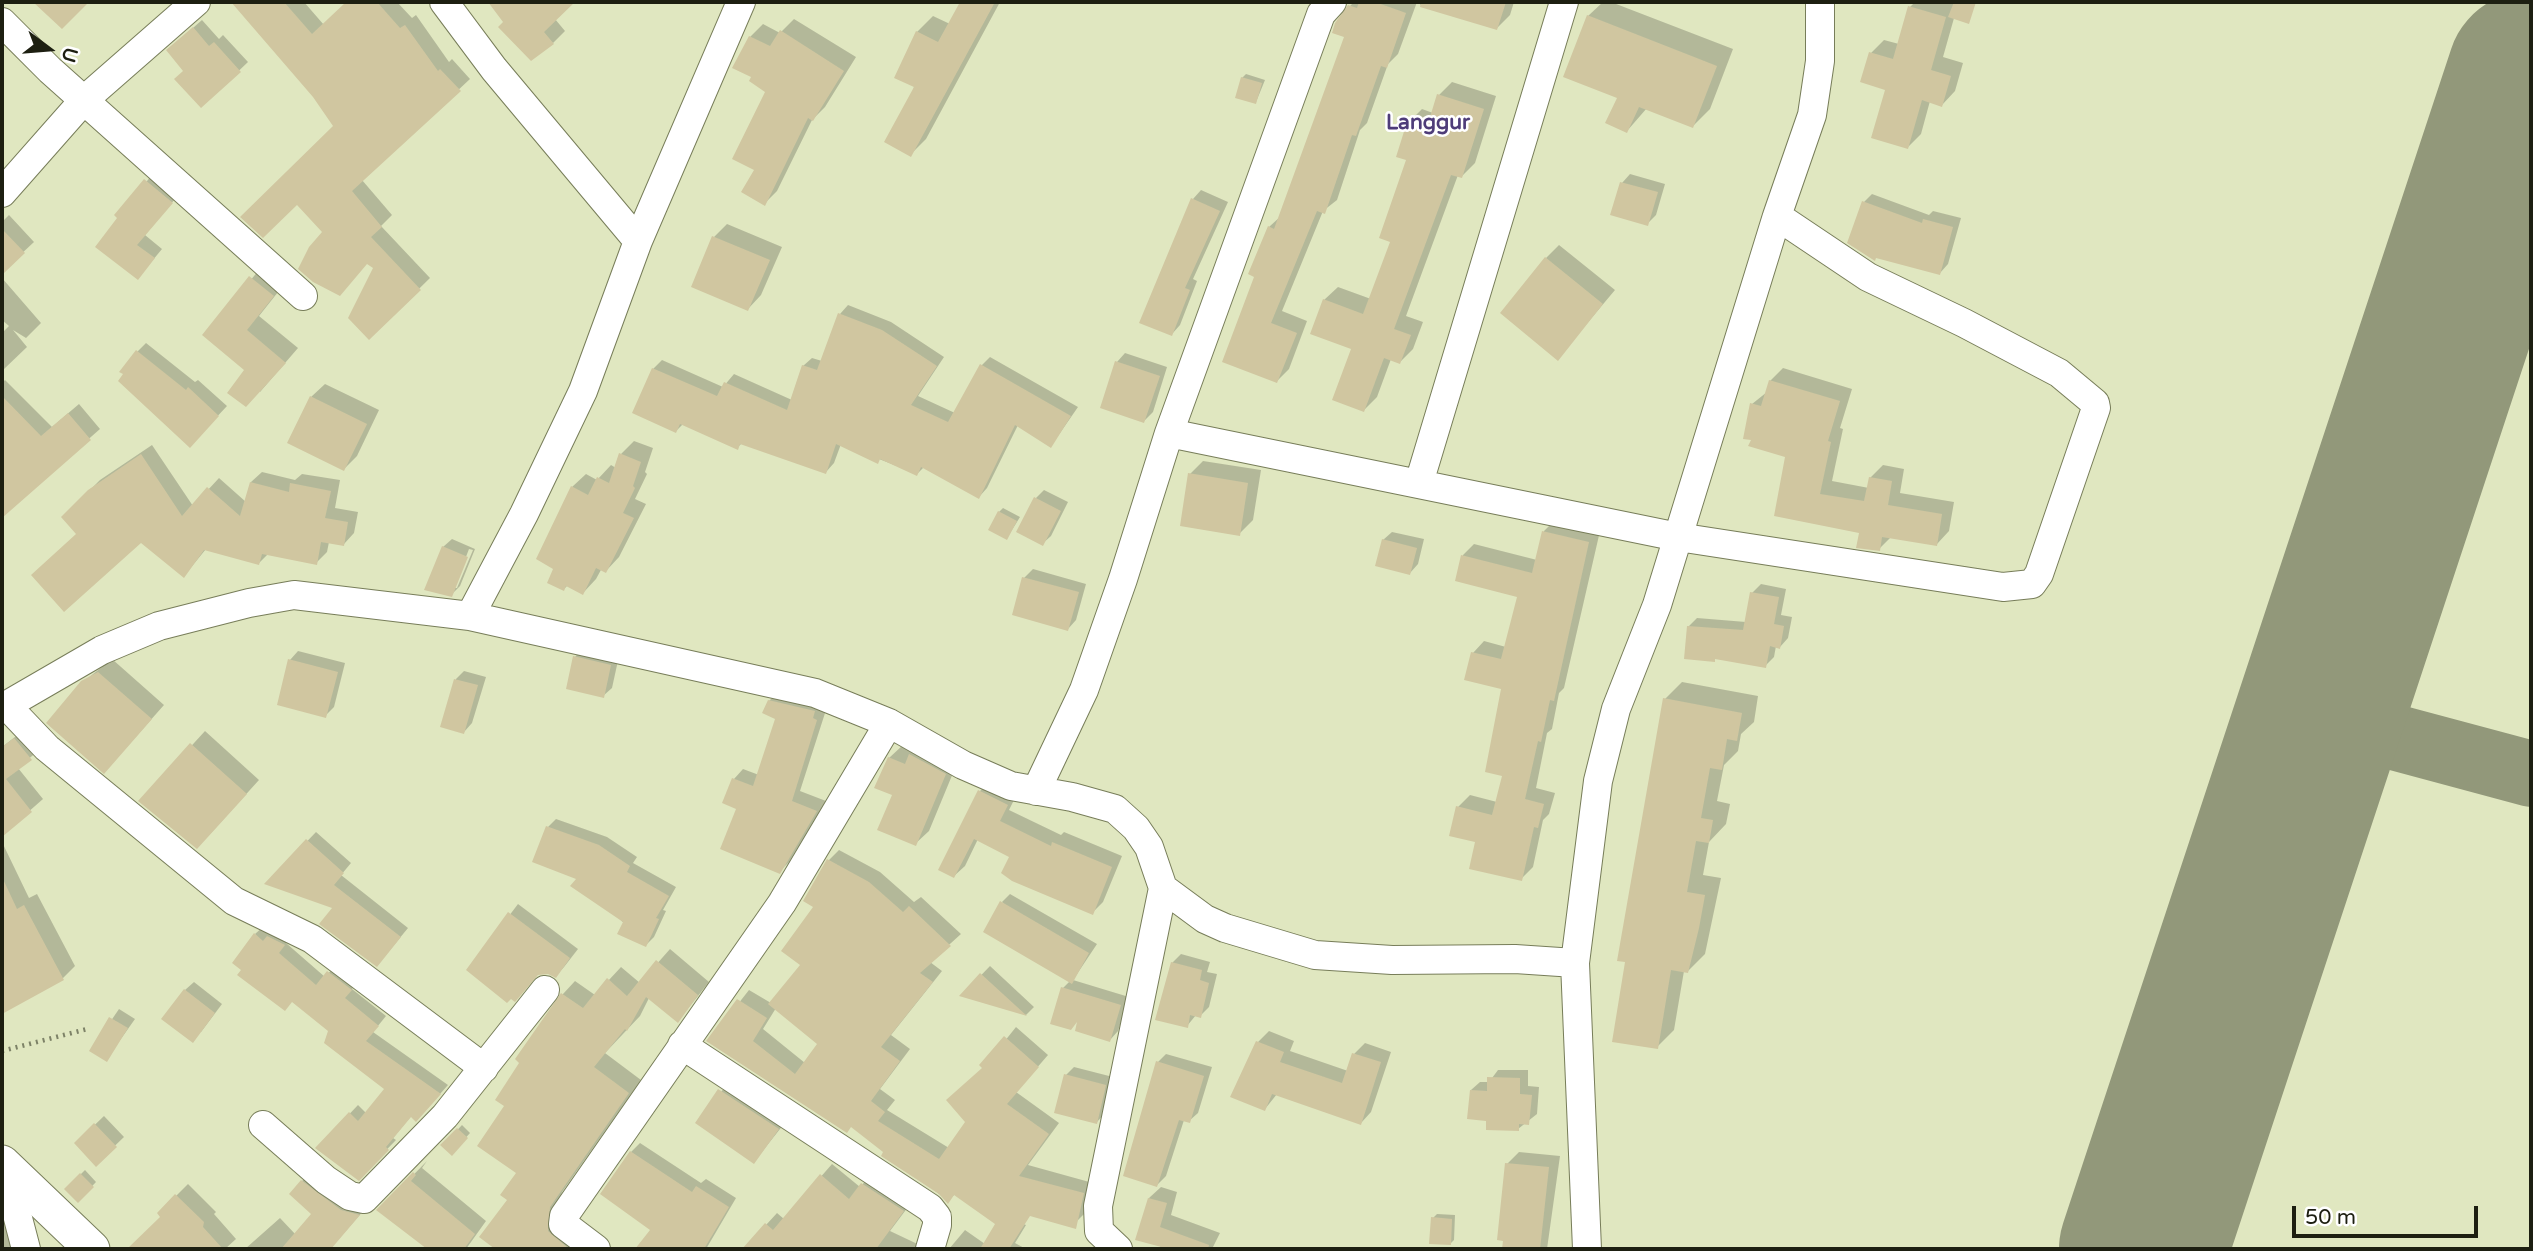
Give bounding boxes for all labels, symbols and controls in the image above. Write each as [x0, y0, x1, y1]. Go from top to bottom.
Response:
north arrow [14, 14, 84, 84]
text: U [57, 45, 82, 65]
district label: Langgur [1386, 110, 1470, 136]
scale bar [2295, 1192, 2480, 1236]
text: 50 m [2305, 1205, 2356, 1230]

